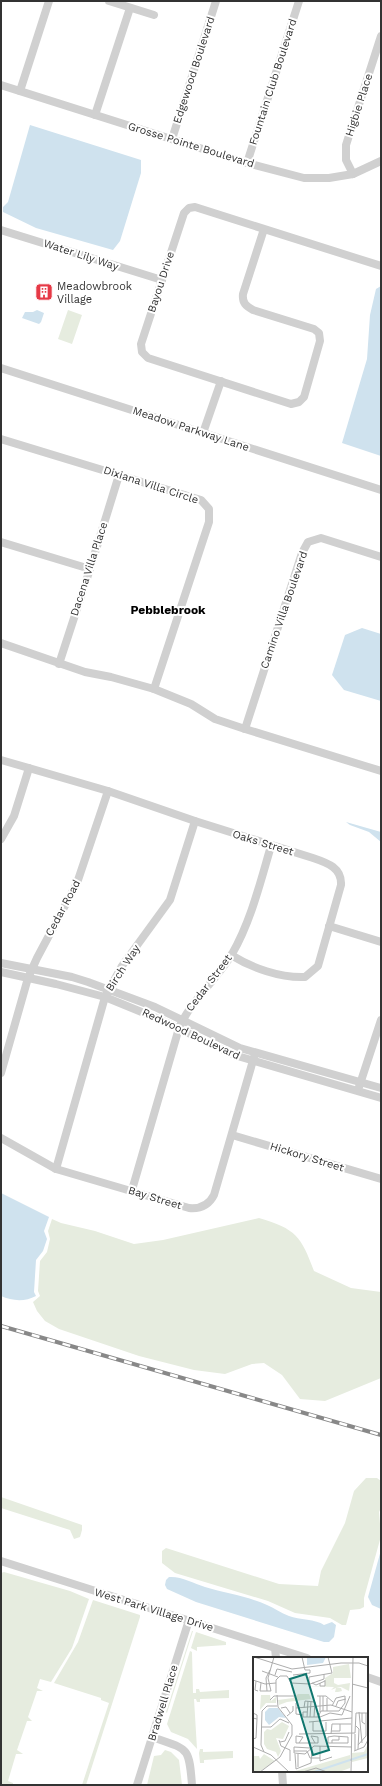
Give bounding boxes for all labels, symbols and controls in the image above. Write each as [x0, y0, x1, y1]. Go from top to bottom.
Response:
street label: Edgewood Boulevard [171, 15, 217, 125]
street label: Fountain Club Boulevard [246, 17, 300, 147]
street label: Higbie Place [343, 72, 375, 138]
street label: Grosse Pointe Boulevard [126, 120, 256, 170]
street label: Water Lily Way [42, 237, 121, 273]
street label: Bayou Drive [145, 250, 177, 314]
place label: Meadowbrook Village [57, 280, 132, 306]
building icon: Meadowbrook Village [34, 282, 54, 302]
street label: Meadow Parkway Lane [131, 404, 251, 454]
street label: Dixiana Villa Circle [102, 463, 200, 507]
street label: Dacena Villa Place [68, 520, 110, 618]
street label: Camino Villa Boulevard [258, 549, 310, 671]
district label: Pebblebrook [130, 603, 206, 617]
street label: Oaks Street [231, 828, 296, 859]
street label: Cedar Road [43, 878, 83, 938]
street label: Birch Way [103, 942, 143, 994]
street label: Cedar Street [183, 952, 235, 1014]
street label: Redwood Boulevard [140, 1006, 242, 1062]
street label: Hickory Street [268, 1140, 346, 1175]
street label: Bay Street [127, 1184, 184, 1212]
street label: West Park Village Drive [93, 1586, 215, 1634]
inset map [253, 1657, 368, 1772]
street label: Bradwell Place [145, 1663, 181, 1743]

